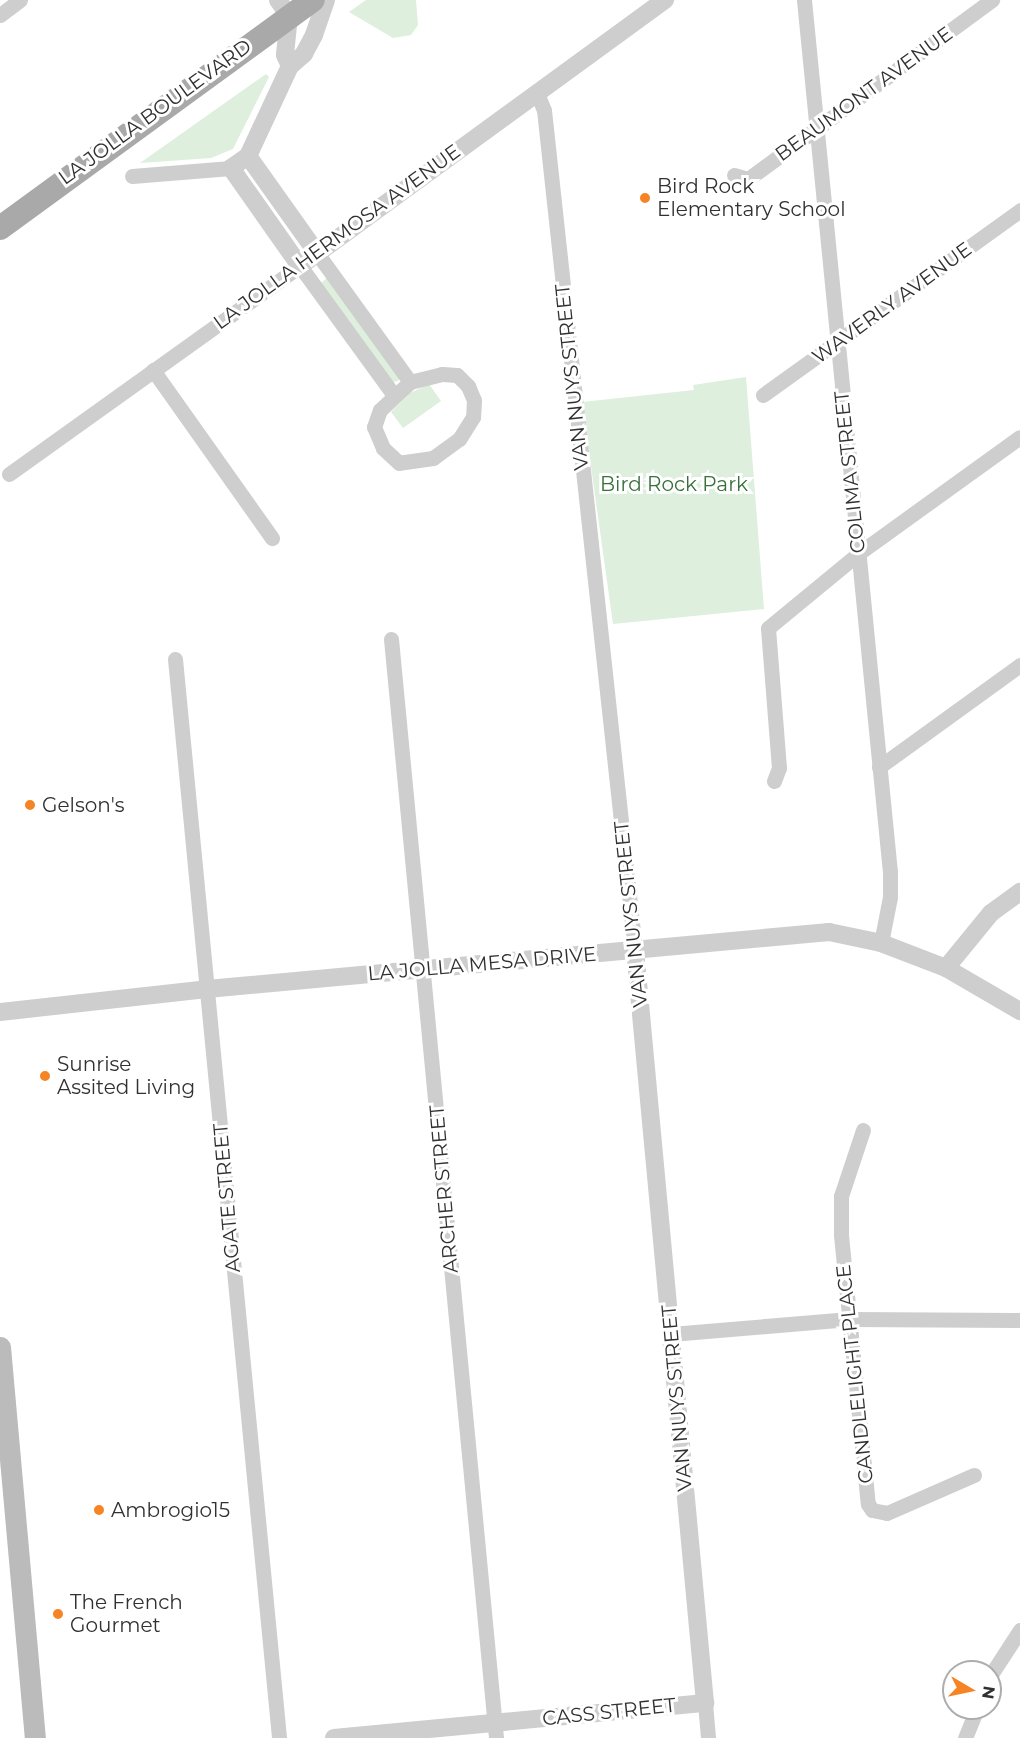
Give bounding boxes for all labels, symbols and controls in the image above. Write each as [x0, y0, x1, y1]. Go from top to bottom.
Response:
street label: BEAUMONT AVENUE [771, 22, 957, 166]
street label: LA JOLLA BOULEVARD [54, 34, 256, 190]
street label: LA JOLLA HERMOSA AVENUE [209, 139, 465, 335]
place label: Bird Rock Elementary School [657, 174, 846, 221]
marker: Bird Rock Elementary School [638, 191, 652, 205]
street label: WAVERLY AVENUE [808, 237, 976, 369]
street label: VAN NUYS STREET [550, 283, 594, 471]
street label: COLIMA STREET [830, 390, 870, 554]
park label: Bird Rock Park [600, 472, 748, 496]
place label: Gelson's [42, 793, 125, 817]
marker: Gelson's [23, 798, 37, 812]
street label: VAN NUYS STREET [609, 820, 653, 1008]
street label: LA JOLLA MESA DRIVE [367, 942, 597, 986]
place label: Sunrise Assited Living [57, 1052, 195, 1099]
marker: Sunrise Assited Living [38, 1069, 52, 1083]
street label: ARCHER STREET [425, 1104, 463, 1274]
street label: AGATE STREET [209, 1122, 245, 1274]
street label: CANDLELIGHT PLACE [832, 1263, 878, 1485]
street label: VAN NUYS STREET [657, 1304, 697, 1492]
place label: Ambrogio15 [111, 1498, 230, 1522]
marker: Ambrogio15 [92, 1503, 106, 1517]
place label: The French Gourmet [70, 1590, 183, 1637]
marker: The French Gourmet [51, 1607, 65, 1621]
north arrow [942, 1660, 1002, 1720]
text: N [978, 1685, 999, 1700]
street label: CASS STREET [541, 1693, 677, 1731]

